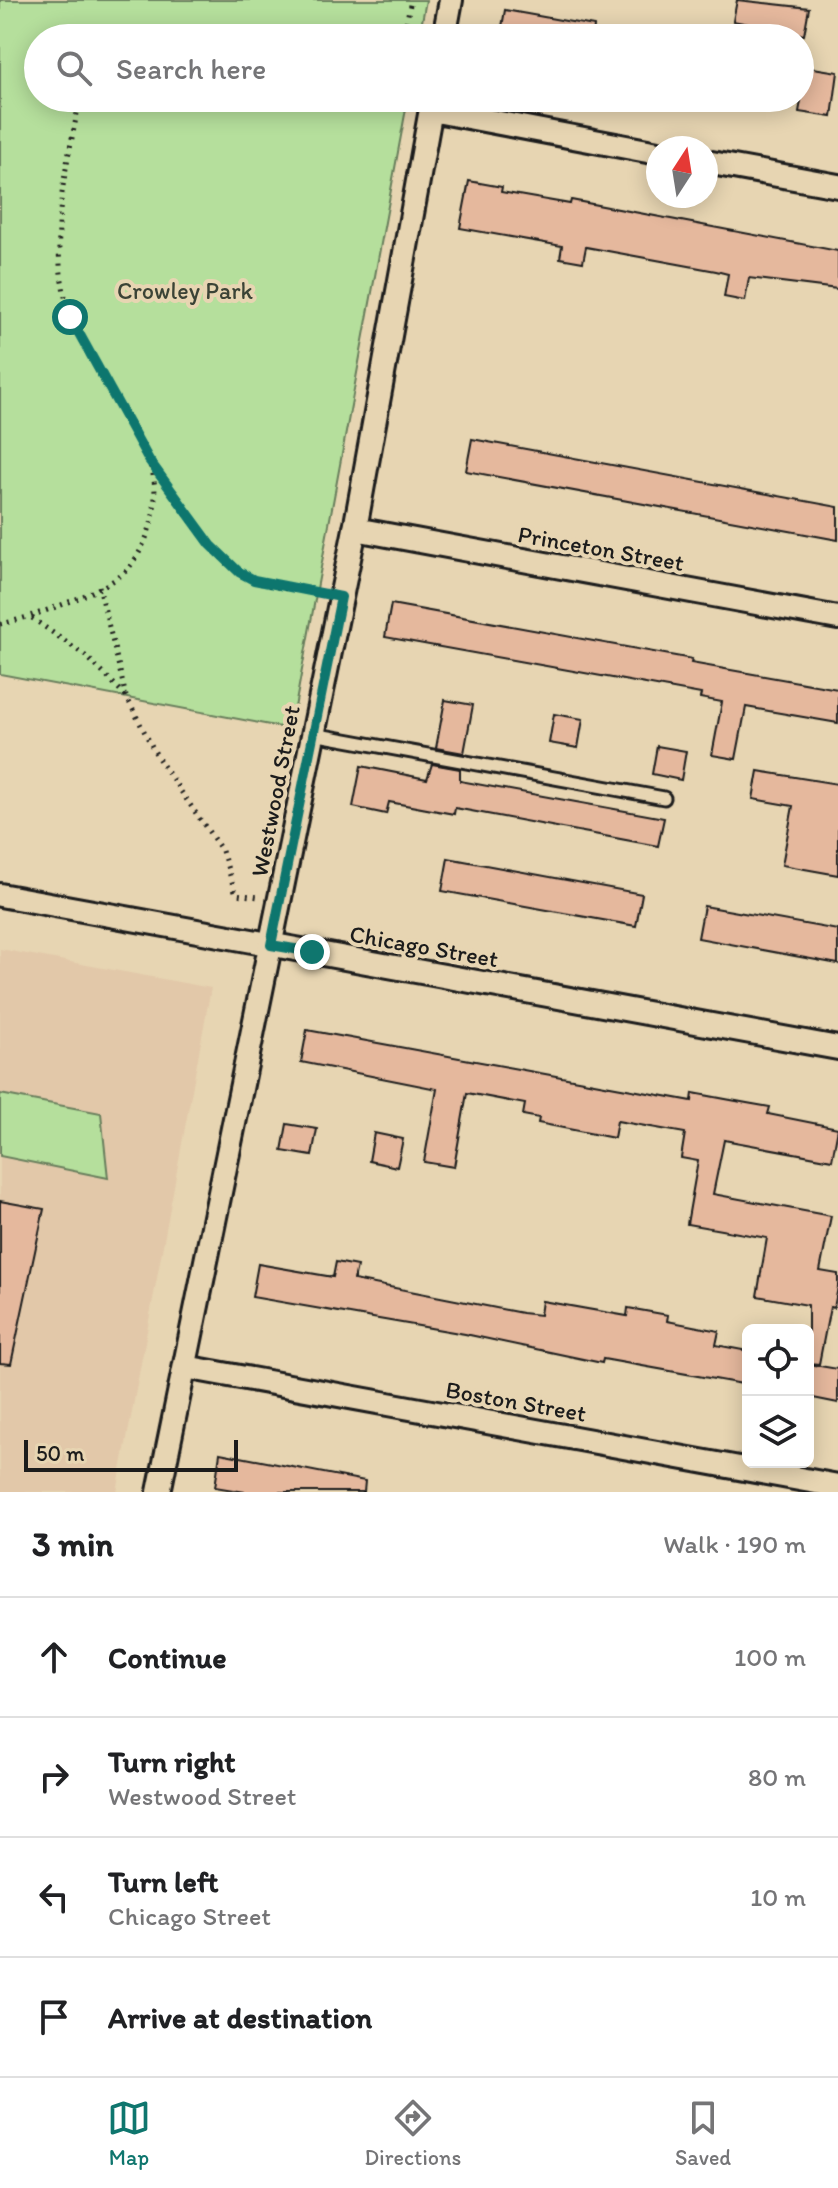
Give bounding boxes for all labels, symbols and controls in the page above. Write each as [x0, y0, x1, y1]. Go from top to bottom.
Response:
search box [24, 24, 814, 112]
icon: search [52, 46, 96, 90]
text: Search here [116, 50, 266, 87]
north arrow [646, 136, 718, 208]
park label: Crowley Park [117, 276, 254, 305]
route start [52, 299, 88, 335]
street label: Princeton Street [516, 519, 686, 577]
street label: Westwood Street [244, 703, 306, 879]
street label: Chicago Street [347, 919, 501, 973]
route end [294, 934, 330, 970]
map controls [742, 1324, 814, 1468]
button: locate [742, 1324, 814, 1396]
street label: Boston Street [443, 1374, 589, 1428]
button: layers [742, 1396, 814, 1468]
scale bar [24, 1436, 238, 1472]
text: 50 m [36, 1440, 85, 1467]
text: 3 min [32, 1524, 114, 1565]
text: Walk · 190 m [663, 1528, 806, 1560]
icon: ahead [32, 1635, 76, 1679]
text: Continue [108, 1639, 227, 1676]
text: 100 m [734, 1641, 806, 1673]
text: Turn right [108, 1743, 236, 1780]
icon: right [32, 1755, 76, 1799]
text: 80 m [748, 1761, 806, 1793]
text: Westwood Street [108, 1780, 297, 1812]
text: Turn left [108, 1863, 219, 1900]
icon: left [32, 1875, 76, 1919]
text: 10 m [750, 1881, 806, 1913]
text: Chicago Street [108, 1900, 271, 1932]
icon: arrive [32, 1995, 76, 2039]
text: Arrive at destination [108, 1999, 372, 2036]
tab: Map [107, 2096, 151, 2171]
tab: Directions [365, 2096, 461, 2171]
tab: Saved [675, 2096, 731, 2171]

